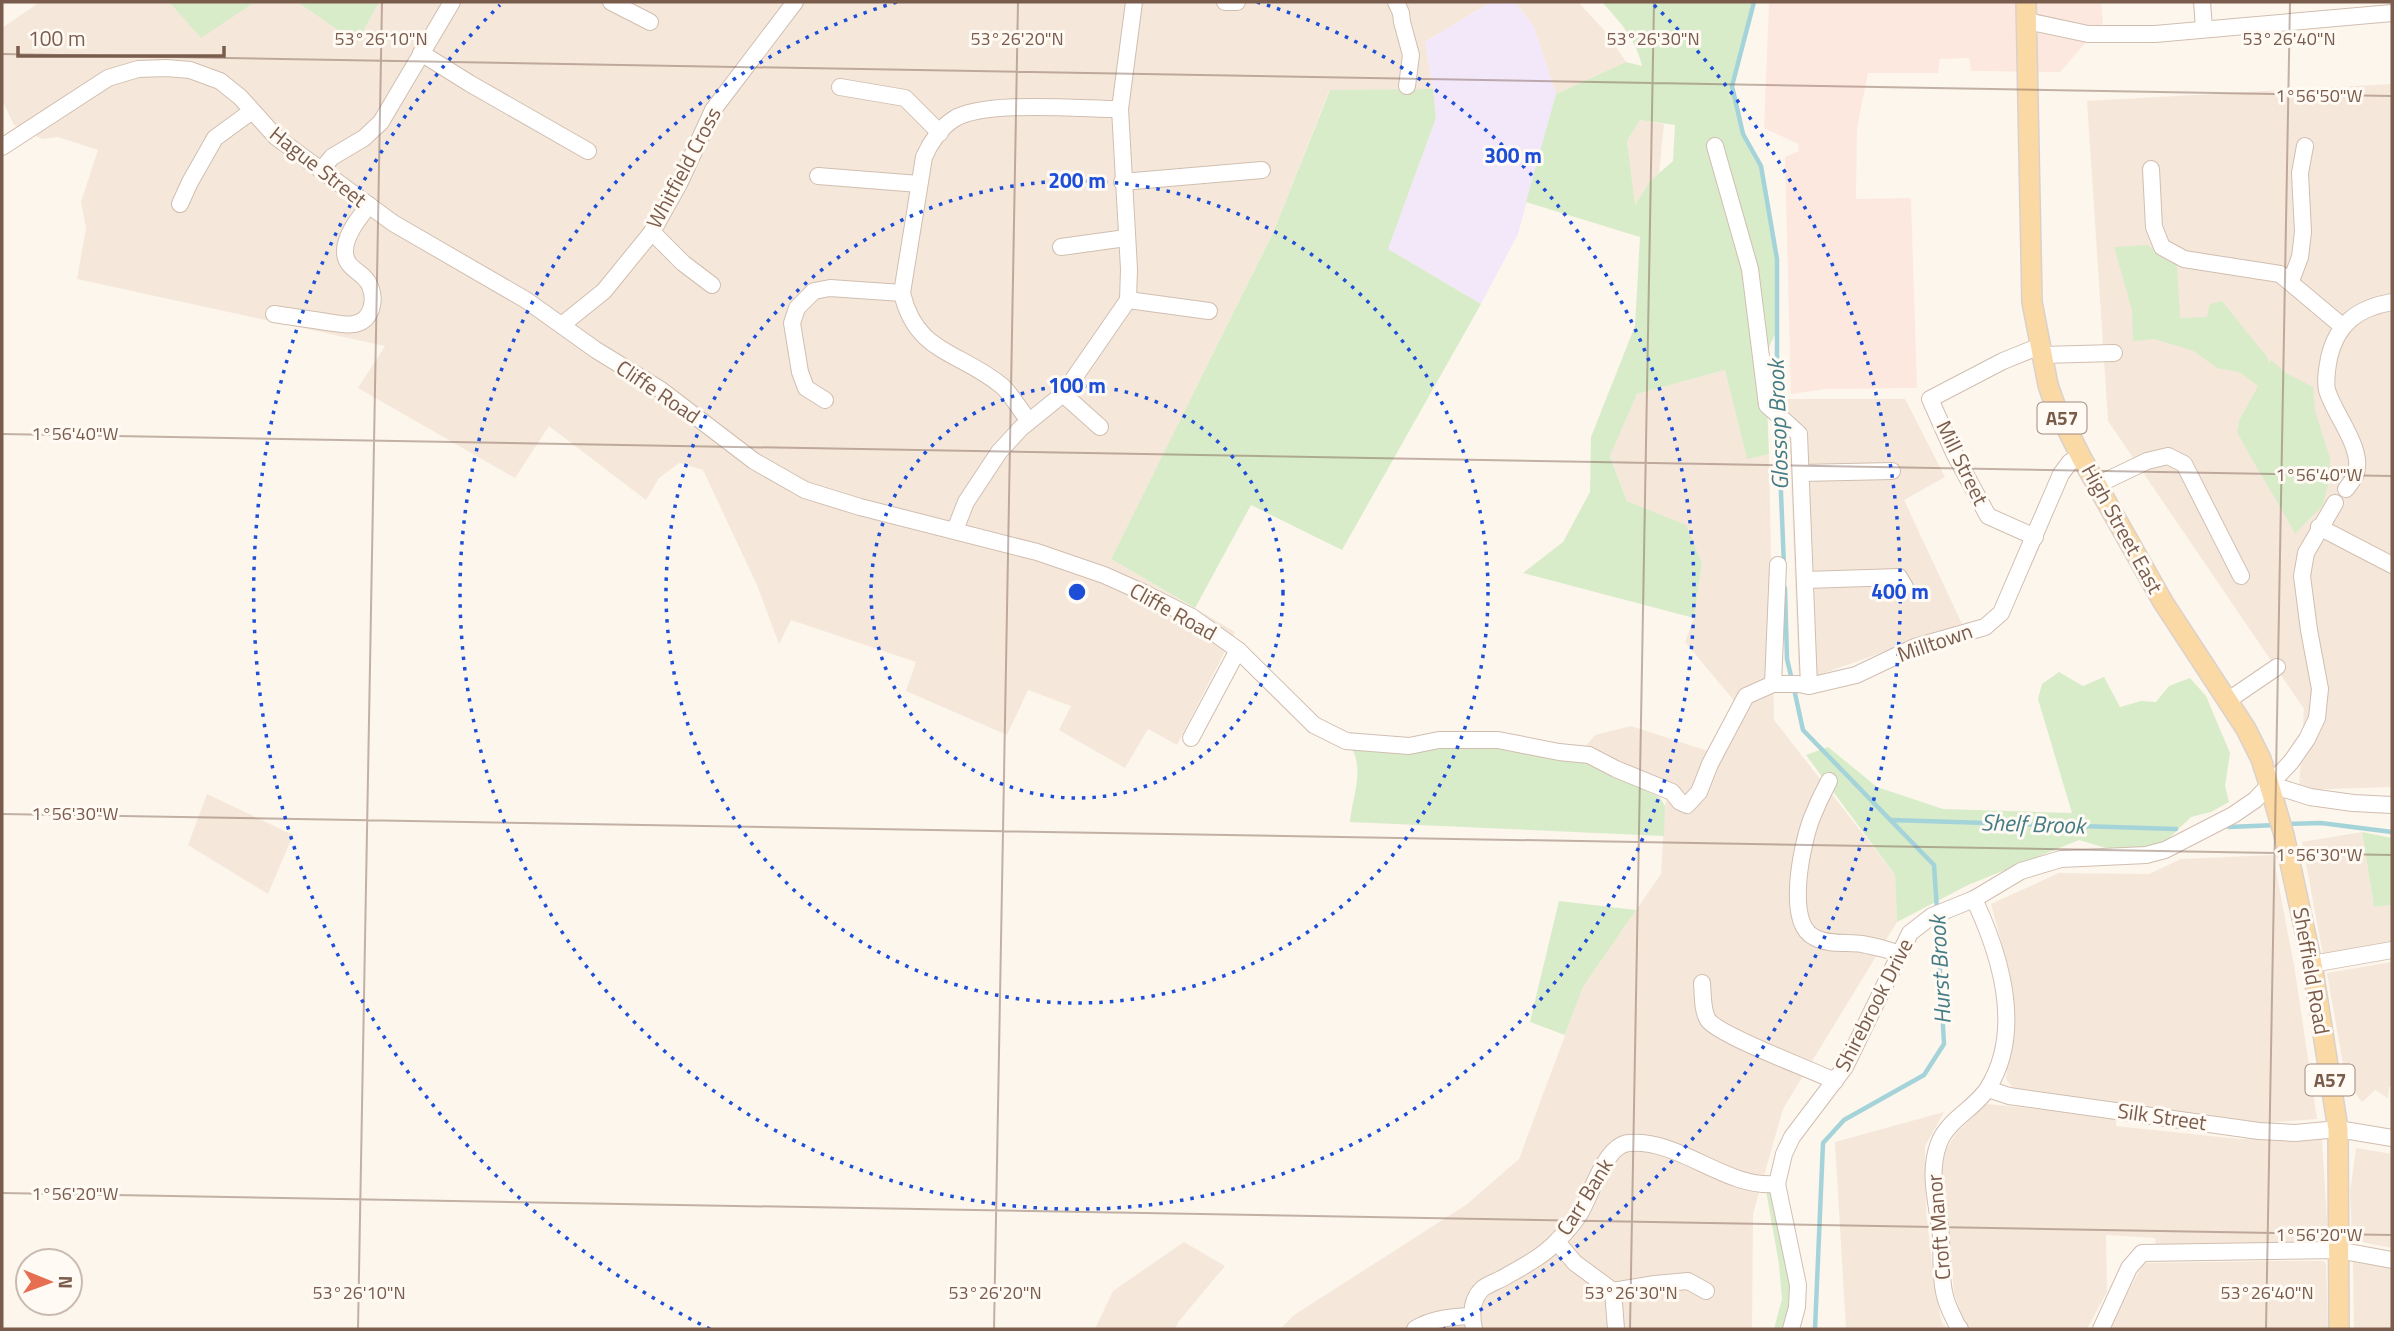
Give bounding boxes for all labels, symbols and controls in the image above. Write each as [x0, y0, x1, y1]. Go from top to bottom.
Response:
scale bar [18, 14, 224, 58]
text: 100 m [28, 22, 85, 54]
text: 53°26'10"N [334, 25, 428, 52]
text: 53°26'20"N [970, 25, 1064, 52]
text: 53°26'30"N [1606, 25, 1700, 52]
text: 53°26'40"N [2242, 25, 2336, 52]
text: 1°56'50"W [2276, 82, 2362, 109]
street label: Whitfield Cross [638, 101, 729, 234]
street label: Hague Street [263, 118, 375, 215]
text: 300 m [1484, 139, 1542, 171]
text: 200 m [1048, 164, 1106, 196]
street label: Cliffe Road [610, 351, 707, 431]
water label: Glossop Brook [1758, 357, 1797, 491]
text: 100 m [1048, 369, 1106, 401]
road number: A57 [2038, 402, 2086, 434]
street label: Mill Street [1929, 415, 1997, 511]
text: 1°56'40"W [32, 420, 118, 447]
street label: High Street East [2074, 458, 2172, 600]
text: 1°56'40"W [2276, 461, 2362, 488]
street label: Cliffe Road [1124, 574, 1223, 648]
text: 400 m [1871, 575, 1929, 607]
centre of rings [1065, 580, 1089, 604]
street label: Milltown [1893, 614, 1977, 670]
text: 1°56'30"W [32, 800, 118, 827]
water label: Shelf Brook [1980, 804, 2088, 843]
text: 1°56'30"W [2276, 841, 2362, 868]
street label: Sheffield Road [2285, 905, 2339, 1037]
water label: Hurst Brook [1919, 912, 1960, 1025]
street label: Shirebrook Drive [1826, 932, 1920, 1077]
road number: A57 [2306, 1064, 2354, 1096]
street label: Silk Street [2116, 1094, 2209, 1138]
street label: Carr Bank [1548, 1152, 1620, 1241]
street label: Croft Manor [1917, 1173, 1959, 1281]
text: 1°56'20"W [32, 1180, 118, 1207]
text: 1°56'20"W [2276, 1221, 2362, 1248]
north arrow [14, 1247, 84, 1317]
text: N [52, 1275, 81, 1289]
text: 53°26'10"N [312, 1279, 406, 1306]
text: 53°26'20"N [948, 1279, 1042, 1306]
text: 53°26'30"N [1584, 1279, 1678, 1306]
text: 53°26'40"N [2220, 1279, 2314, 1306]

